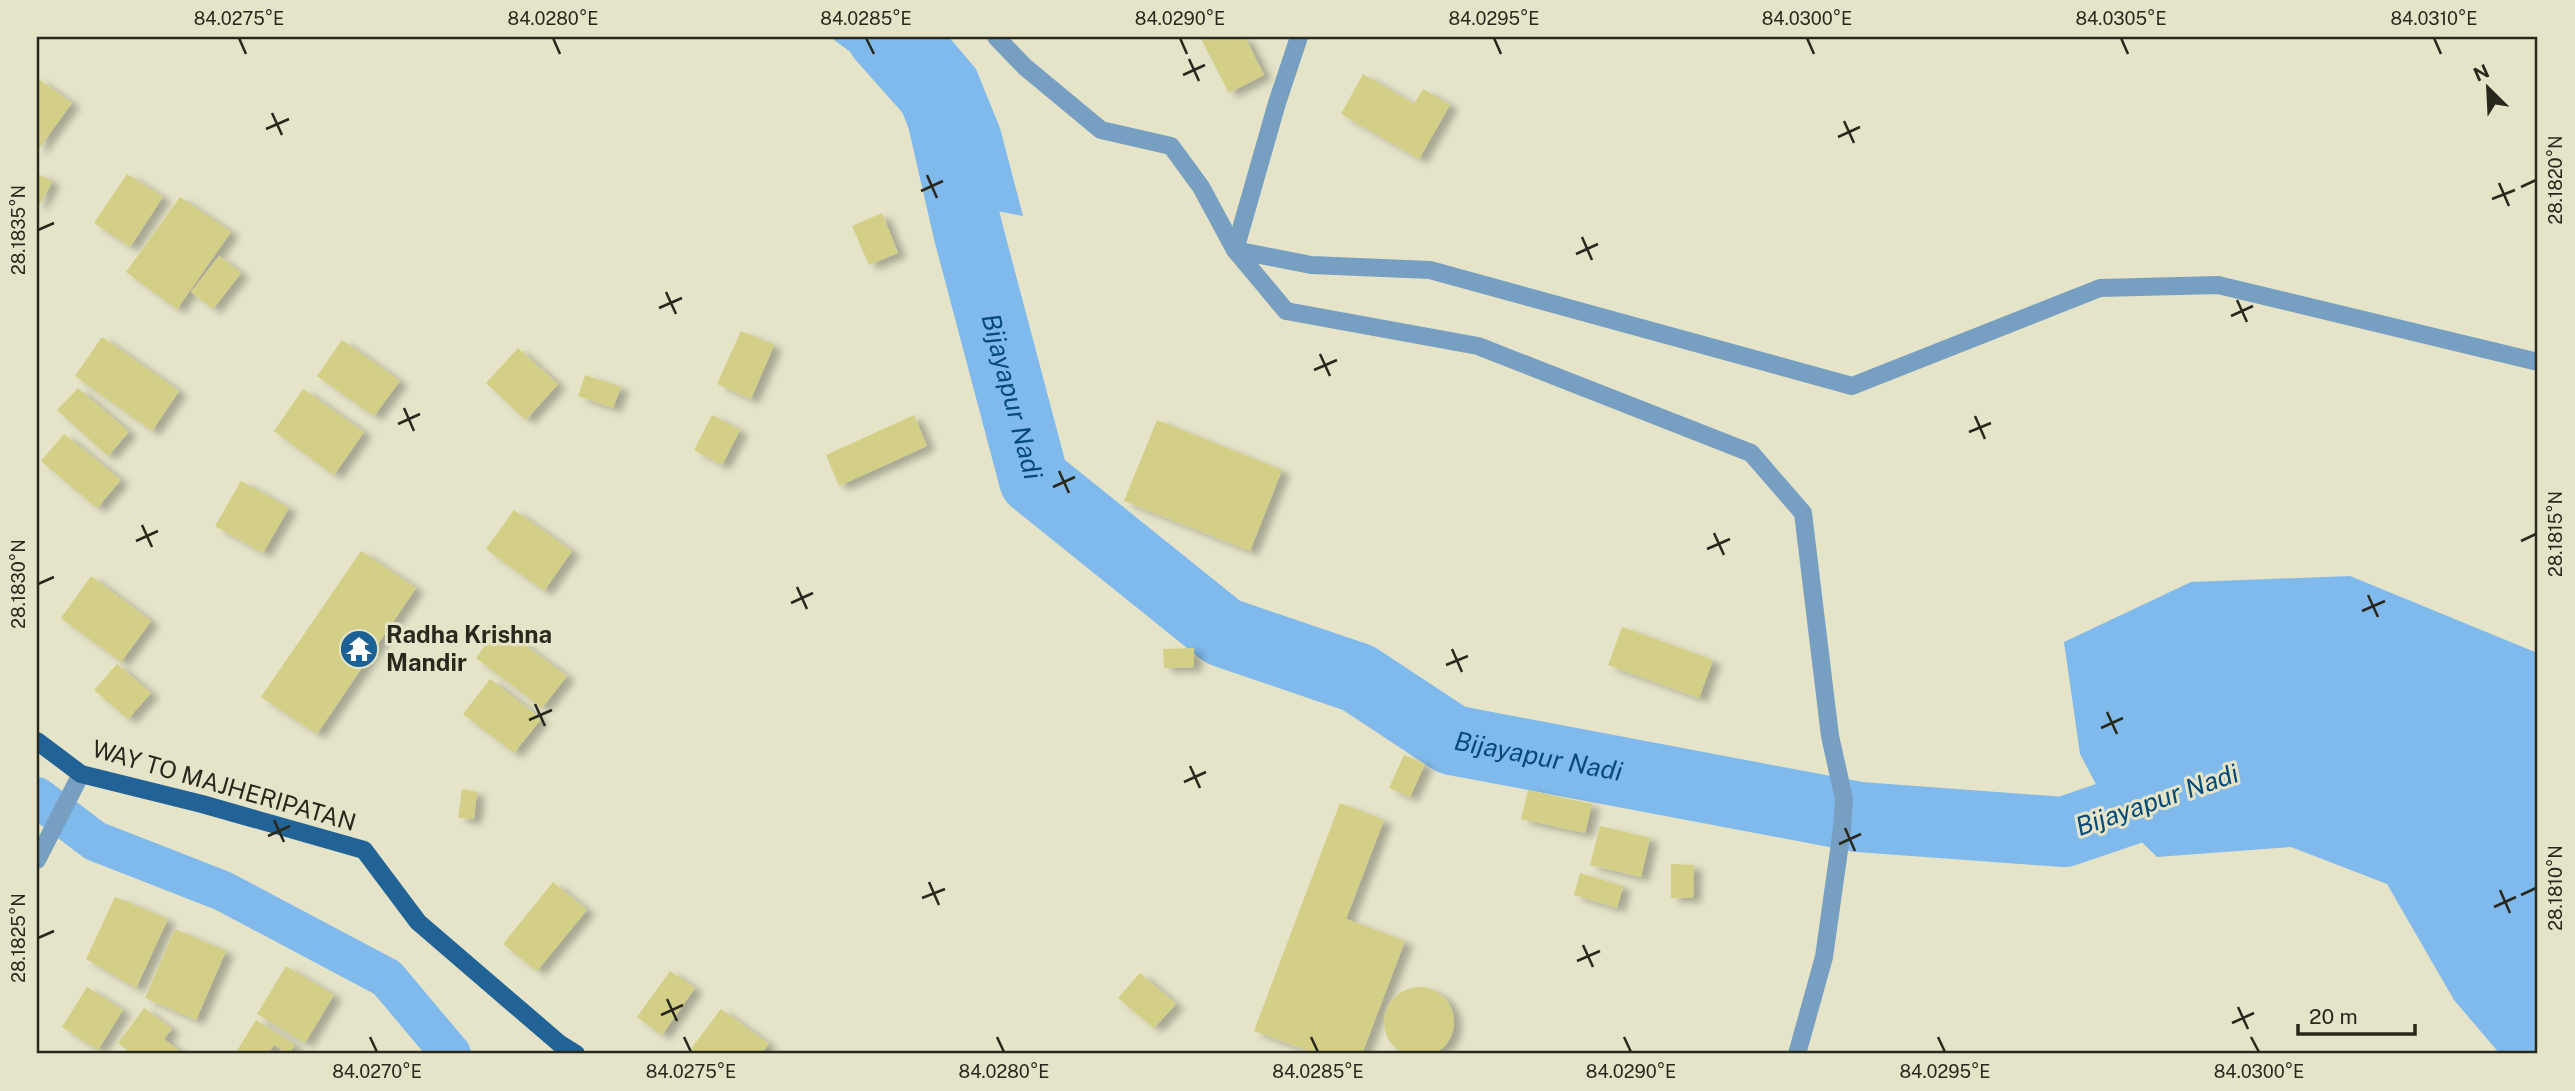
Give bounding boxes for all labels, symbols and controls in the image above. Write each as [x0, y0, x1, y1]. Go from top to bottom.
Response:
text: 84.0275°E [194, 8, 284, 29]
text: 84.0280°E [508, 8, 598, 29]
text: 84.0285°E [820, 8, 912, 29]
text: 84.0290°E [1135, 8, 1225, 29]
text: 84.0295°E [1448, 8, 1540, 29]
text: 84.0300°E [1762, 8, 1852, 29]
text: 84.0305°E [2075, 8, 2167, 29]
text: 84.0310°E [2390, 8, 2478, 29]
north arrow [2452, 52, 2522, 122]
text: N [2470, 59, 2492, 86]
text: 28.1820°N [2545, 135, 2566, 225]
text: 28.1835°N [8, 185, 29, 275]
water label: Bijayapur Nadi [976, 310, 1049, 483]
text: 28.1815°N [2545, 491, 2566, 577]
text: 28.1830°N [8, 539, 29, 629]
place label: Radha Krishna Mandir [386, 620, 552, 676]
temple icon: Radha Krishna Mandir [338, 628, 380, 670]
water label: Bijayapur Nadi [1452, 725, 1626, 787]
street label: WAY TO MAJHERIPATAN [89, 734, 360, 836]
water label: Bijayapur Nadi [2071, 757, 2243, 842]
text: 28.1810°N [2545, 845, 2566, 931]
text: 28.1825°N [8, 893, 29, 983]
scale bar [2298, 993, 2416, 1037]
text: 20 m [2309, 1004, 2358, 1029]
text: 84.0270°E [332, 1061, 422, 1082]
text: 84.0275°E [646, 1061, 736, 1082]
text: 84.0280°E [959, 1061, 1049, 1082]
text: 84.0285°E [1272, 1061, 1364, 1082]
text: 84.0290°E [1586, 1061, 1676, 1082]
text: 84.0295°E [1899, 1061, 1991, 1082]
text: 84.0300°E [2214, 1061, 2304, 1082]

